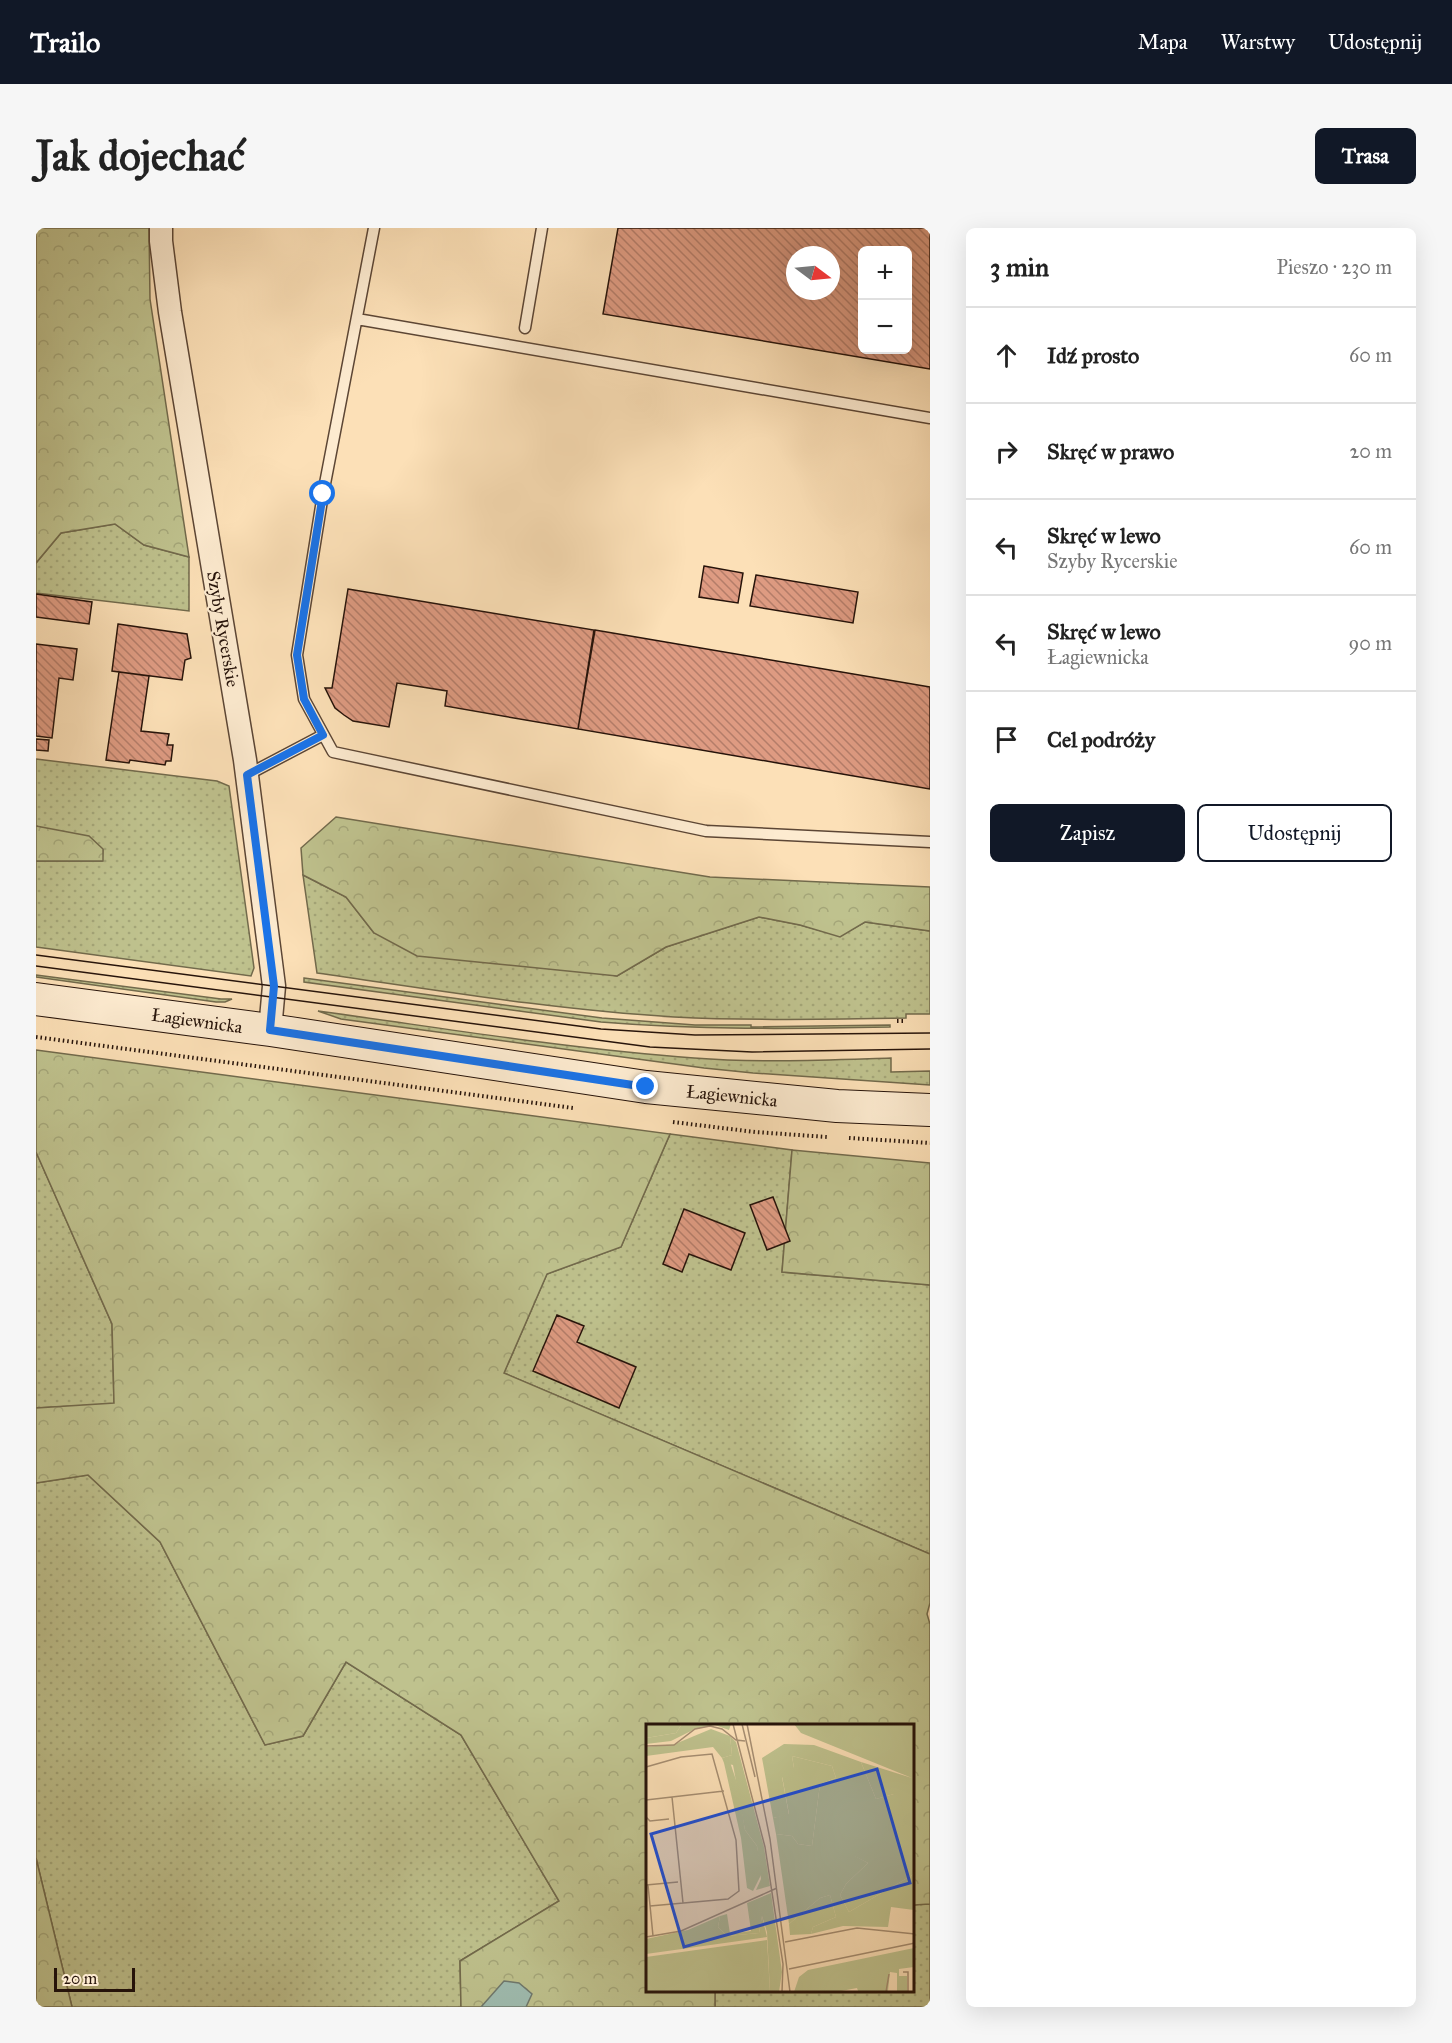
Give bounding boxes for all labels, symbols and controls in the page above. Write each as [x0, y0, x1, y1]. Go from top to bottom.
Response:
text: Trailo [30, 25, 100, 60]
text: Mapa [1138, 29, 1188, 55]
text: Warstwy [1221, 29, 1295, 55]
text: Udostępnij [1328, 29, 1422, 55]
button: Trasa [1315, 128, 1416, 184]
text: Jak dojechać [36, 130, 245, 182]
north arrow [786, 246, 840, 300]
map controls [858, 246, 912, 354]
button: + [858, 246, 912, 300]
text: 3 min [990, 251, 1049, 283]
text: Pieszo · 230 m [1276, 255, 1392, 279]
button: − [858, 300, 912, 354]
icon: ahead [990, 339, 1023, 372]
text: Idź prosto [1047, 342, 1139, 369]
text: 60 m [1349, 343, 1392, 367]
icon: right [990, 435, 1023, 468]
text: Skręć w prawo [1047, 438, 1174, 465]
text: 20 m [1349, 439, 1392, 463]
route start [309, 480, 335, 506]
text: Skręć w lewo [1047, 522, 1161, 549]
icon: left [990, 531, 1023, 564]
text: 60 m [1349, 535, 1392, 559]
text: Szyby Rycerskie [1047, 549, 1178, 573]
street label: Szyby Rycerskie [202, 569, 244, 689]
text: Skręć w lewo [1047, 618, 1161, 645]
icon: left [990, 627, 1023, 660]
text: 90 m [1349, 631, 1392, 655]
text: Łagiewnicka [1047, 645, 1149, 669]
icon: arrive [990, 723, 1023, 756]
text: Cel podróży [1047, 726, 1155, 753]
button: Zapisz [990, 804, 1185, 862]
button: Udostępnij [1197, 804, 1392, 862]
street label: Łagiewnicka [150, 1004, 244, 1039]
route end [632, 1073, 658, 1099]
street label: Łagiewnicka [685, 1080, 779, 1113]
inset map [646, 1724, 915, 1992]
scale bar [54, 1965, 135, 1992]
text: 20 m [63, 1969, 97, 1988]

